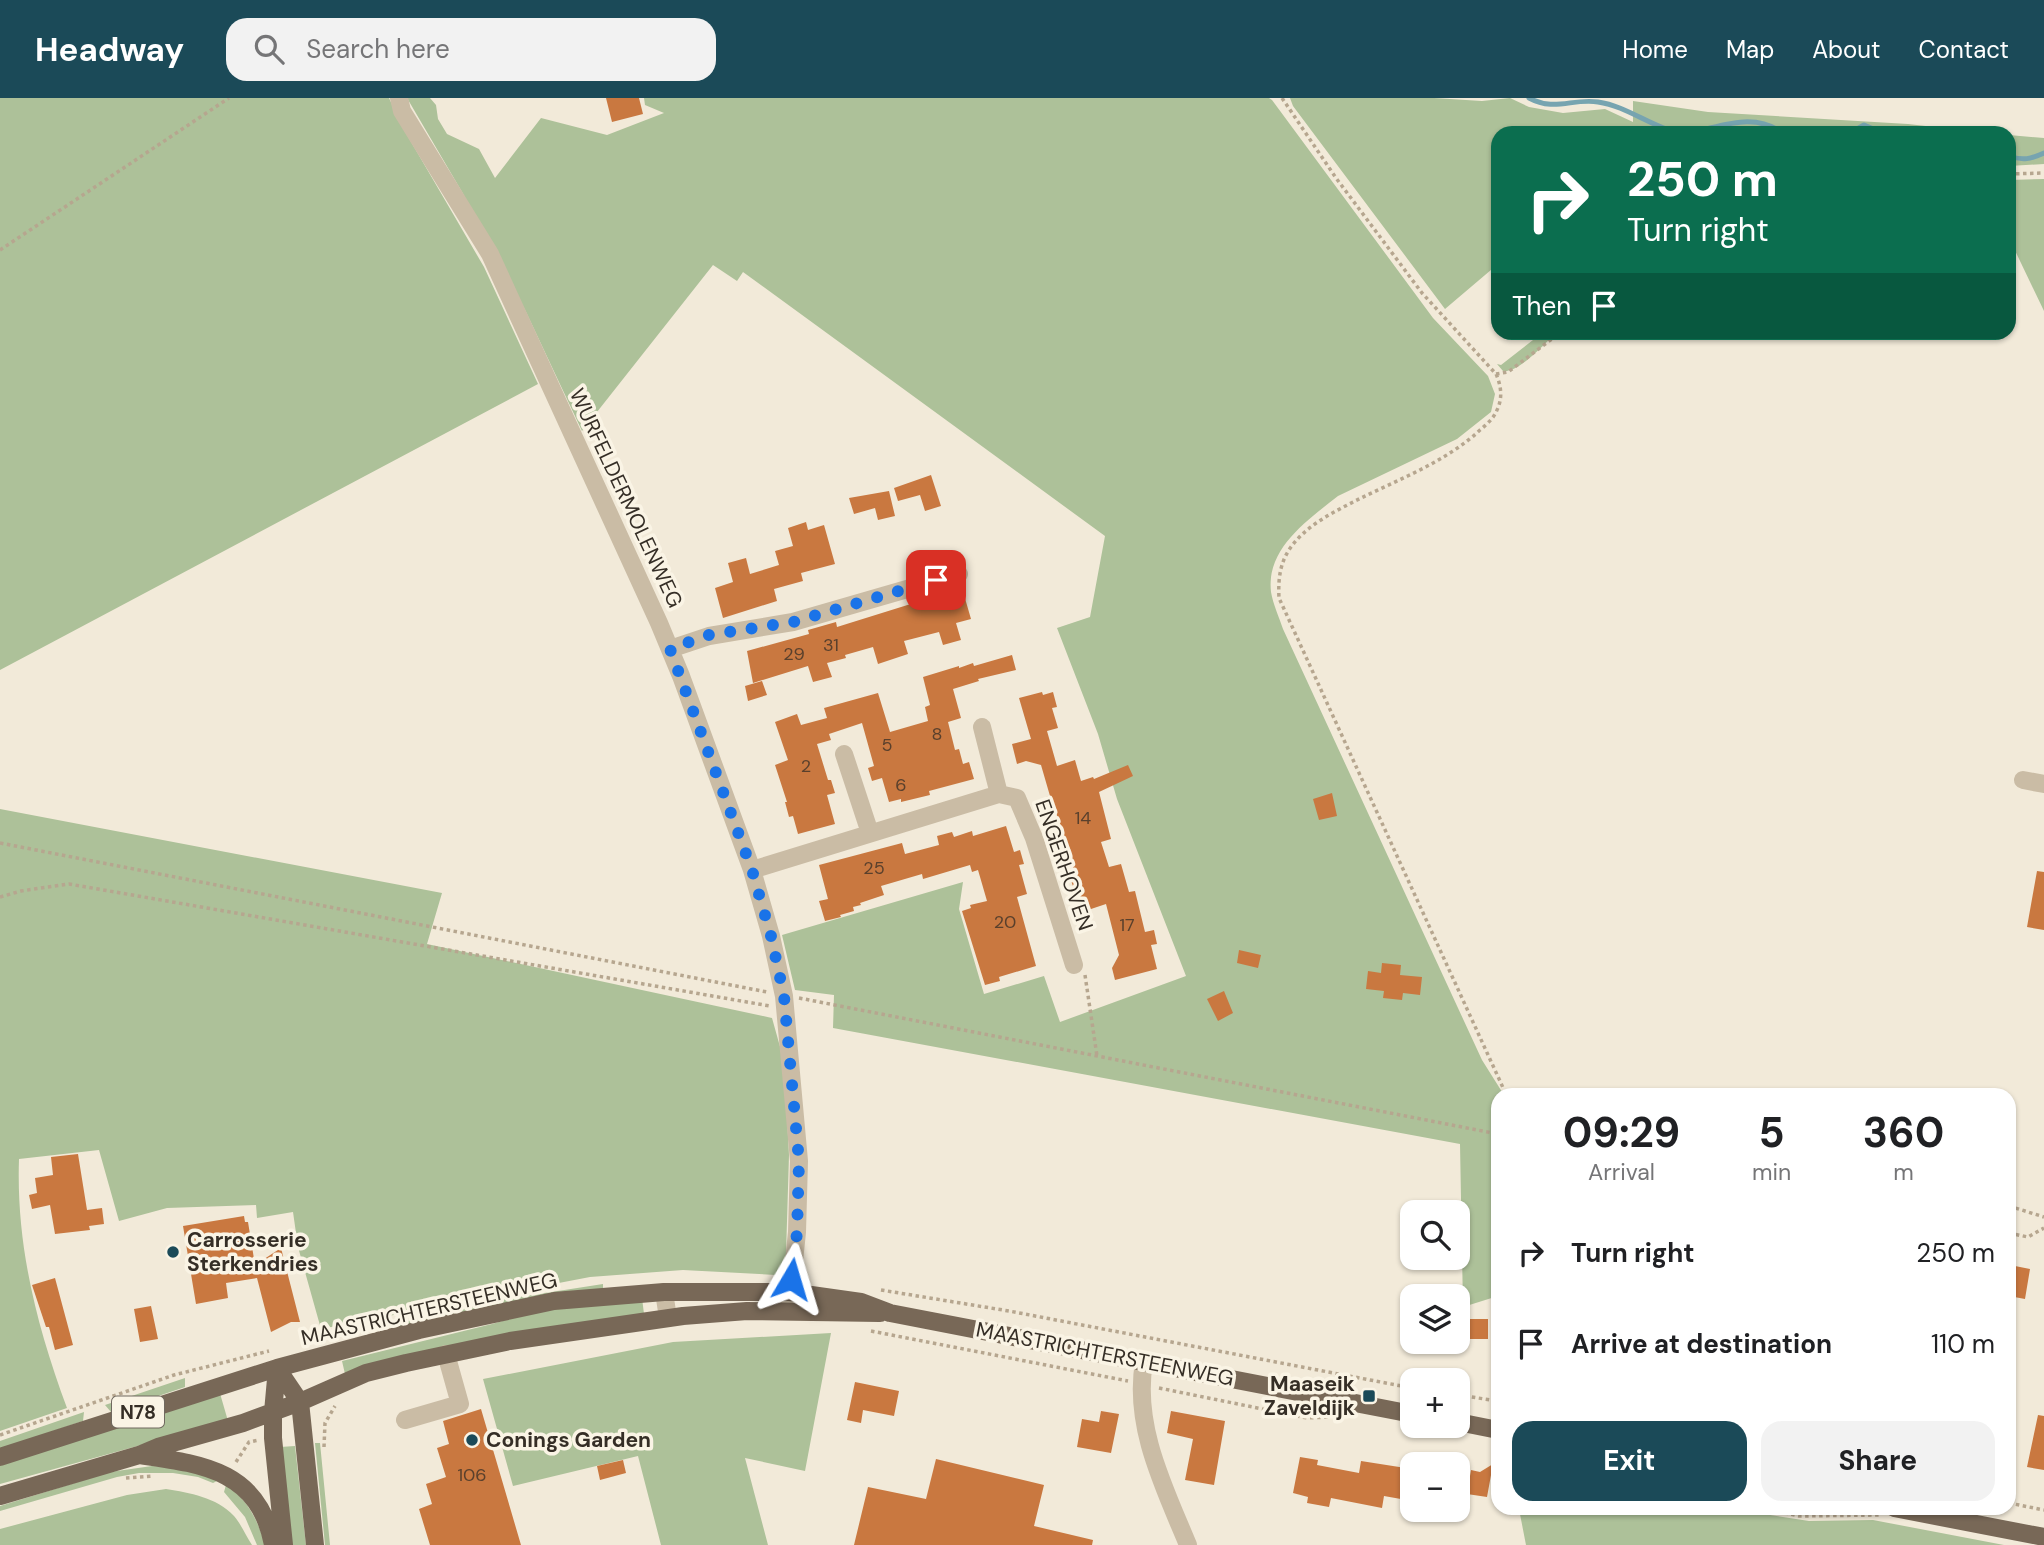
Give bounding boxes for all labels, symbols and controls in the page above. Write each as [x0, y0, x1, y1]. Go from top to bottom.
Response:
search box [226, 18, 716, 81]
text: Headway [35, 28, 184, 71]
icon: search [250, 30, 288, 68]
text: Search here [306, 32, 450, 66]
text: Home [1622, 34, 1688, 65]
text: Map [1726, 34, 1774, 65]
text: About [1812, 34, 1881, 65]
text: Contact [1919, 34, 2009, 65]
text: 250 m [1627, 147, 1778, 211]
icon: right [1512, 154, 1603, 245]
text: Turn right [1627, 209, 1769, 251]
icon: arrive [1585, 287, 1623, 325]
text: Then [1512, 289, 1571, 323]
street label: WURFELDERMOLENWEG [563, 384, 689, 612]
pin [906, 550, 966, 610]
icon: arrive [917, 561, 955, 599]
house number: 31 [823, 633, 839, 657]
house number: 29 [783, 642, 805, 666]
house number: 8 [932, 722, 942, 746]
house number: 5 [882, 733, 892, 757]
house number: 2 [801, 754, 811, 778]
house number: 6 [895, 773, 907, 797]
street label: ENGERHOVEN [1028, 796, 1100, 934]
house number: 14 [1075, 806, 1091, 830]
house number: 25 [863, 856, 885, 880]
house number: 20 [994, 910, 1016, 934]
house number: 17 [1119, 913, 1135, 937]
text: 09:29 [1563, 1105, 1680, 1160]
text: 5 [1758, 1105, 1785, 1160]
text: 360 [1863, 1105, 1944, 1160]
text: Arrival [1588, 1157, 1655, 1187]
text: min [1752, 1157, 1791, 1187]
text: m [1893, 1157, 1914, 1187]
map controls [1400, 1200, 1470, 1522]
button: search [1400, 1200, 1470, 1270]
place label: Carrosserie Sterkendries [187, 1226, 319, 1278]
icon: right [1512, 1234, 1550, 1272]
text: Turn right [1571, 1236, 1695, 1270]
text: 250 m [1916, 1236, 1995, 1270]
position arrow [754, 1242, 828, 1316]
marker: Carrosserie Sterkendries [165, 1244, 181, 1260]
street label: MAASTRICHTERSTEENWEG [298, 1266, 560, 1352]
button: layers [1400, 1284, 1470, 1354]
street label: MAASTRICHTERSTEENWEG [974, 1315, 1236, 1393]
icon: arrive [1512, 1325, 1550, 1363]
text: Arrive at destination [1571, 1327, 1832, 1361]
text: 110 m [1931, 1327, 1995, 1361]
button: + [1400, 1368, 1470, 1438]
place label: Maaseik Zaveldijk [1264, 1370, 1355, 1422]
marker: Maaseik Zaveldijk [1361, 1388, 1377, 1404]
road number: N78 [112, 1396, 164, 1428]
button: Exit [1512, 1421, 1747, 1501]
button: Share [1761, 1421, 1995, 1501]
place label: Conings Garden [486, 1426, 651, 1454]
marker: Conings Garden [464, 1432, 480, 1448]
button: − [1400, 1452, 1470, 1522]
house number: 106 [457, 1463, 487, 1487]

